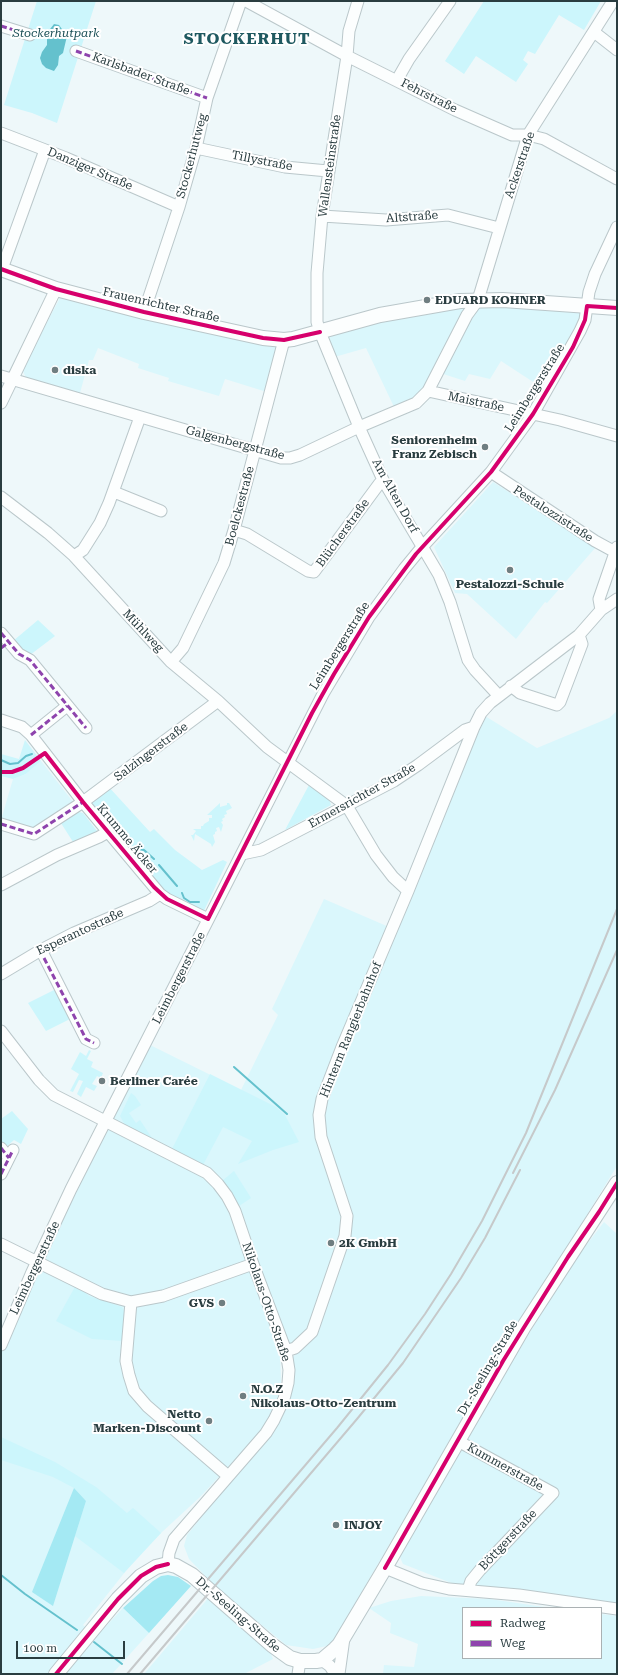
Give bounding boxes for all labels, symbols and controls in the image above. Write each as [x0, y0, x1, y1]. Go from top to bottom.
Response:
park label: Stockerhutpark [12, 26, 100, 40]
district label: STOCKERHUT [183, 29, 311, 49]
street label: Karlsbader Straße [90, 50, 192, 98]
street label: Fehrstraße [398, 76, 460, 116]
street label: Stockerhutweg [174, 112, 210, 200]
street label: Wallensteinstraße [316, 114, 344, 218]
street label: Ackerstraße [502, 130, 538, 200]
street label: Danziger Straße [45, 145, 135, 193]
street label: Tillystraße [230, 148, 294, 174]
street label: Altstraße [385, 208, 439, 226]
street label: Frauenrichter Straße [101, 285, 221, 325]
place label: EDUARD KOHNER [435, 293, 546, 307]
marker: EDUARD KOHNER [422, 295, 432, 305]
street label: Leimbergerstraße [502, 341, 568, 435]
place label: diska [63, 363, 96, 377]
marker: diska [50, 365, 60, 375]
street label: Maistraße [446, 389, 506, 415]
street label: Galgenbergstraße [184, 423, 286, 463]
place label: Seniorenheim Franz Zebisch [391, 433, 477, 461]
marker: Seniorenheim Franz Zebisch [480, 442, 490, 452]
street label: Am Alten Dorf [369, 456, 421, 536]
street label: Boelckestraße [222, 465, 258, 547]
street label: Pestalozzistraße [510, 483, 596, 545]
street label: Blücherstraße [313, 496, 373, 570]
marker: Pestalozzi-Schule [505, 565, 515, 575]
place label: Pestalozzi-Schule [456, 577, 564, 591]
street label: Leimbergerstraße [307, 599, 373, 693]
street label: Mühlweg [120, 607, 166, 655]
street label: Salzingerstraße [111, 720, 191, 784]
street label: Ermersrichter Straße [306, 761, 418, 831]
street label: Krumme Äcker [94, 801, 160, 877]
street label: Esperantostraße [34, 906, 126, 958]
street label: Leimbergerstraße [150, 930, 208, 1026]
street label: Hinterm Rangierbahnhof [317, 960, 385, 1100]
place label: Berliner Carée [110, 1074, 198, 1088]
marker: Berliner Carée [97, 1076, 107, 1086]
street label: Leimbergerstraße [7, 1219, 63, 1317]
place label: 2K GmbH [339, 1236, 397, 1250]
marker: 2K GmbH [326, 1238, 336, 1248]
street label: Nikolaus-Otto-Straße [239, 1240, 293, 1364]
place label: GVS [189, 1296, 214, 1310]
marker: GVS [217, 1298, 227, 1308]
street label: Dr.-Seeling-Straße [455, 1318, 521, 1418]
place label: N.O.Z Nikolaus-Otto-Zentrum [251, 1382, 396, 1410]
marker: N.O.Z Nikolaus-Otto-Zentrum [238, 1391, 248, 1401]
place label: Netto Marken-Discount [93, 1407, 201, 1435]
marker: Netto Marken-Discount [204, 1416, 214, 1426]
street label: Kummerstraße [464, 1440, 546, 1494]
street label: Böttgerstraße [476, 1507, 540, 1573]
place label: INJOY [344, 1518, 382, 1532]
marker: INJOY [331, 1520, 341, 1530]
street label: Dr.-Seeling-Straße [193, 1574, 283, 1656]
legend [462, 1607, 602, 1659]
text: Radweg [500, 1616, 545, 1630]
scale bar [18, 1633, 127, 1659]
text: Weg [500, 1636, 525, 1650]
text: 100 m [23, 1641, 57, 1655]

